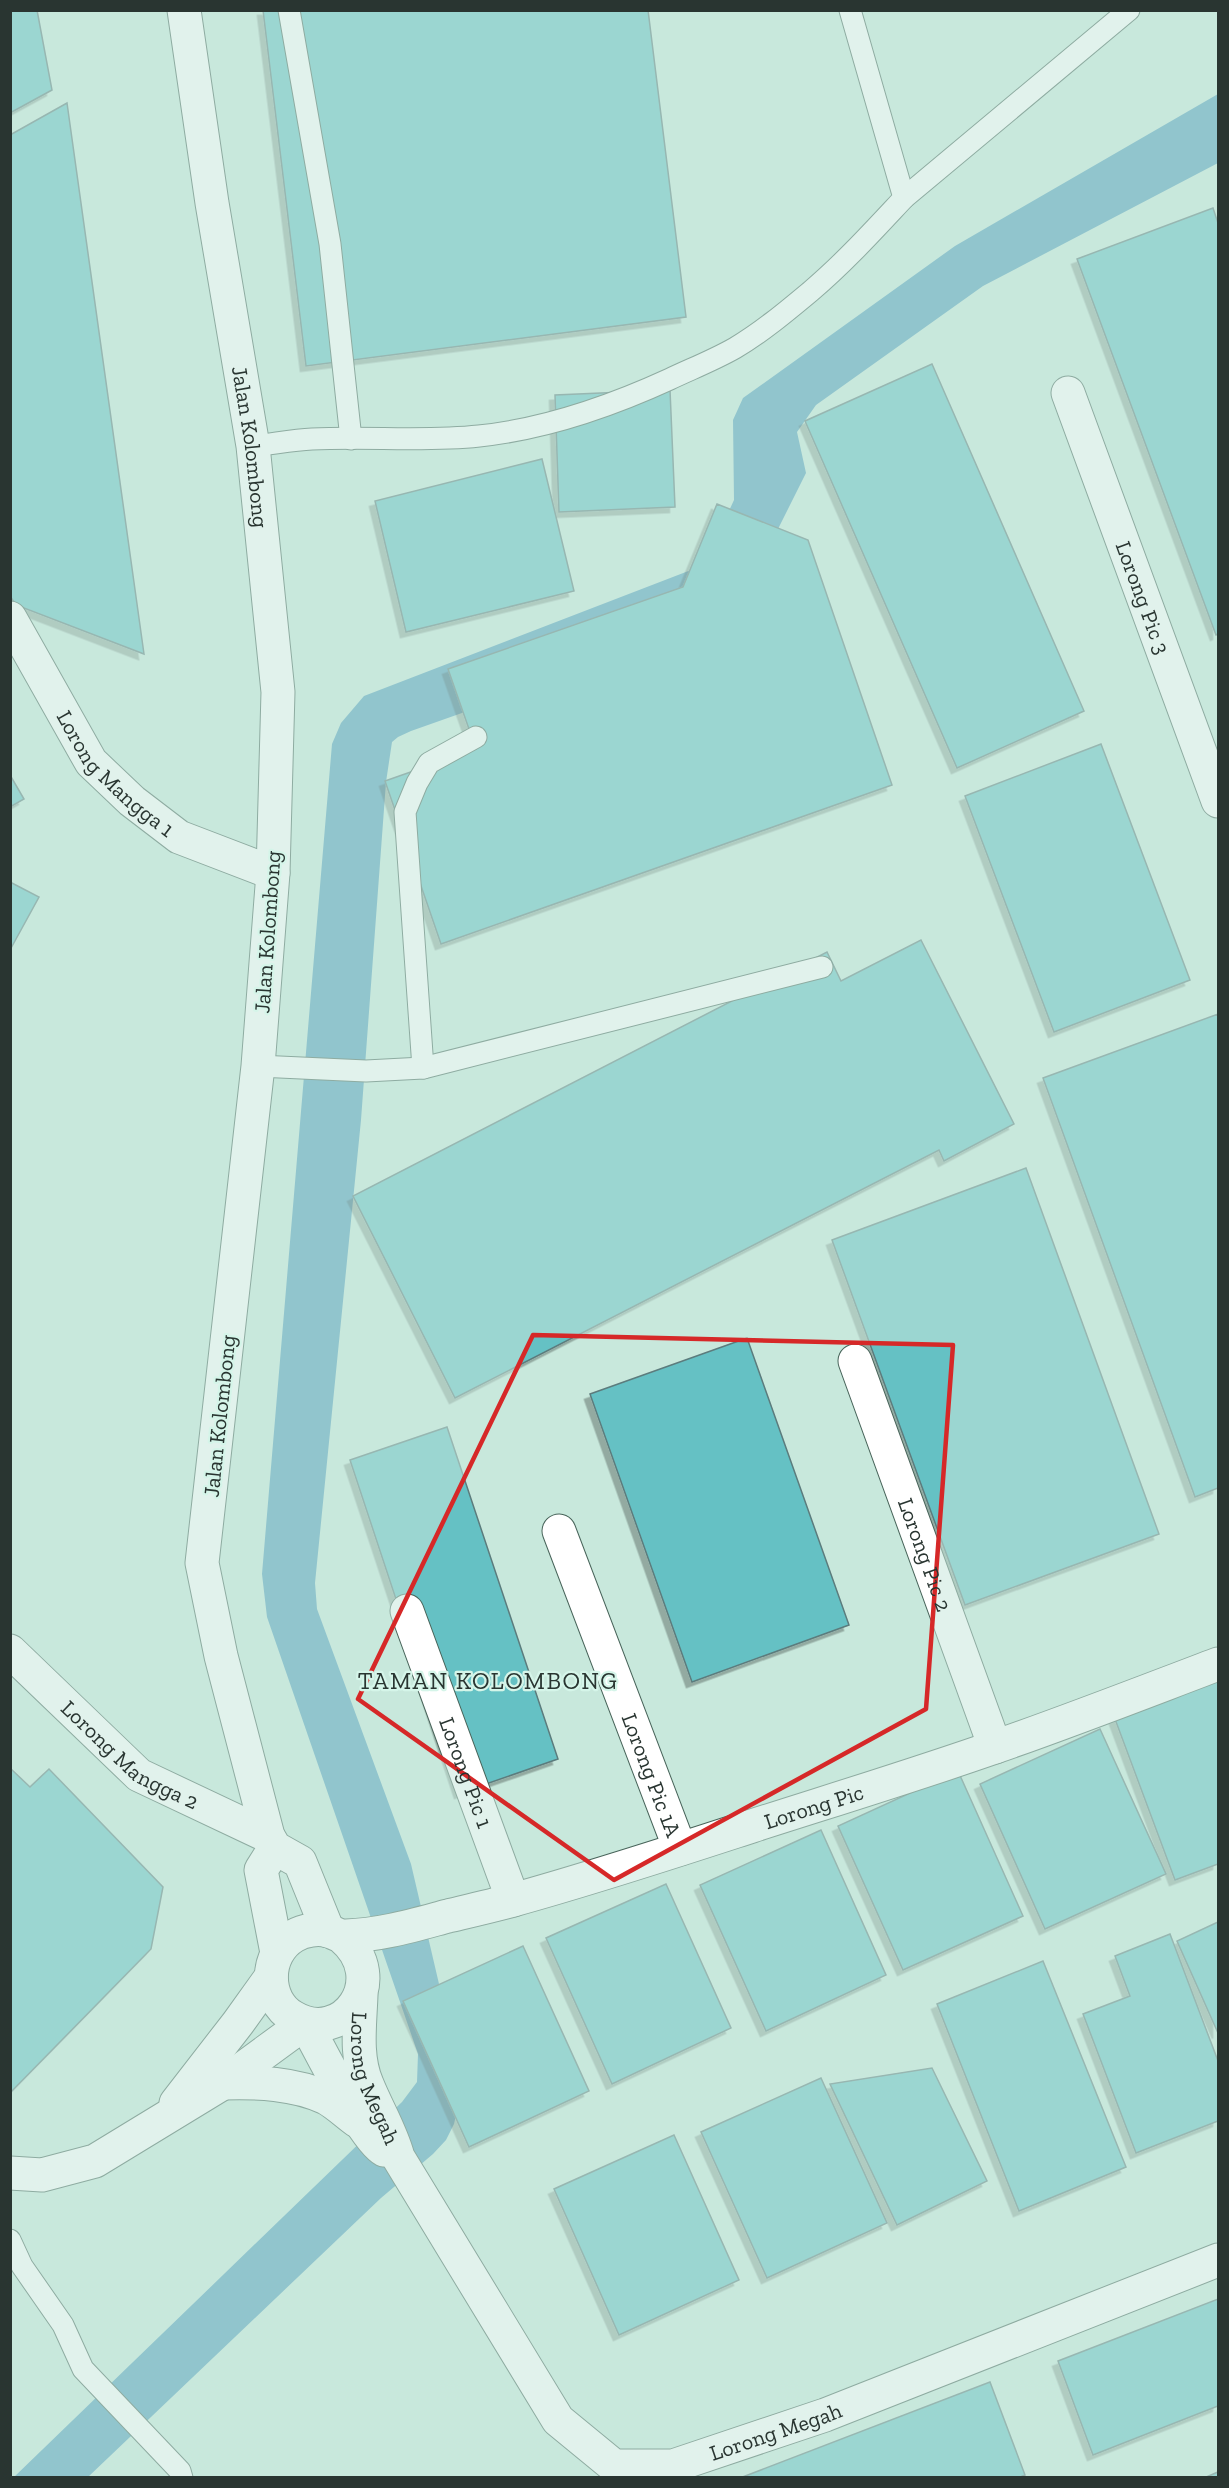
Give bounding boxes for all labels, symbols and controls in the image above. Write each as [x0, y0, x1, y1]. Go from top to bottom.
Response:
street label: Jalan Kolombong [226, 364, 274, 529]
street label: Lorong Pic 3 [1110, 538, 1176, 658]
street label: Lorong Mangga 1 [51, 706, 180, 843]
street label: Jalan Kolombong [248, 850, 287, 1014]
street label: Jalan Kolombong [198, 1334, 241, 1498]
street label: Lorong Pic 2 [892, 1494, 958, 1615]
district label: TAMAN KOLOMBONG [358, 1666, 618, 1695]
street label: Lorong Mangga 2 [55, 1695, 203, 1815]
street label: Lorong Pic 1A [616, 1709, 687, 1841]
street label: Lorong Pic 1 [433, 1714, 499, 1832]
street label: Lorong Pic [761, 1778, 867, 1835]
street label: Lorong Megah [345, 2011, 406, 2149]
street label: Lorong Megah [706, 2396, 846, 2467]

